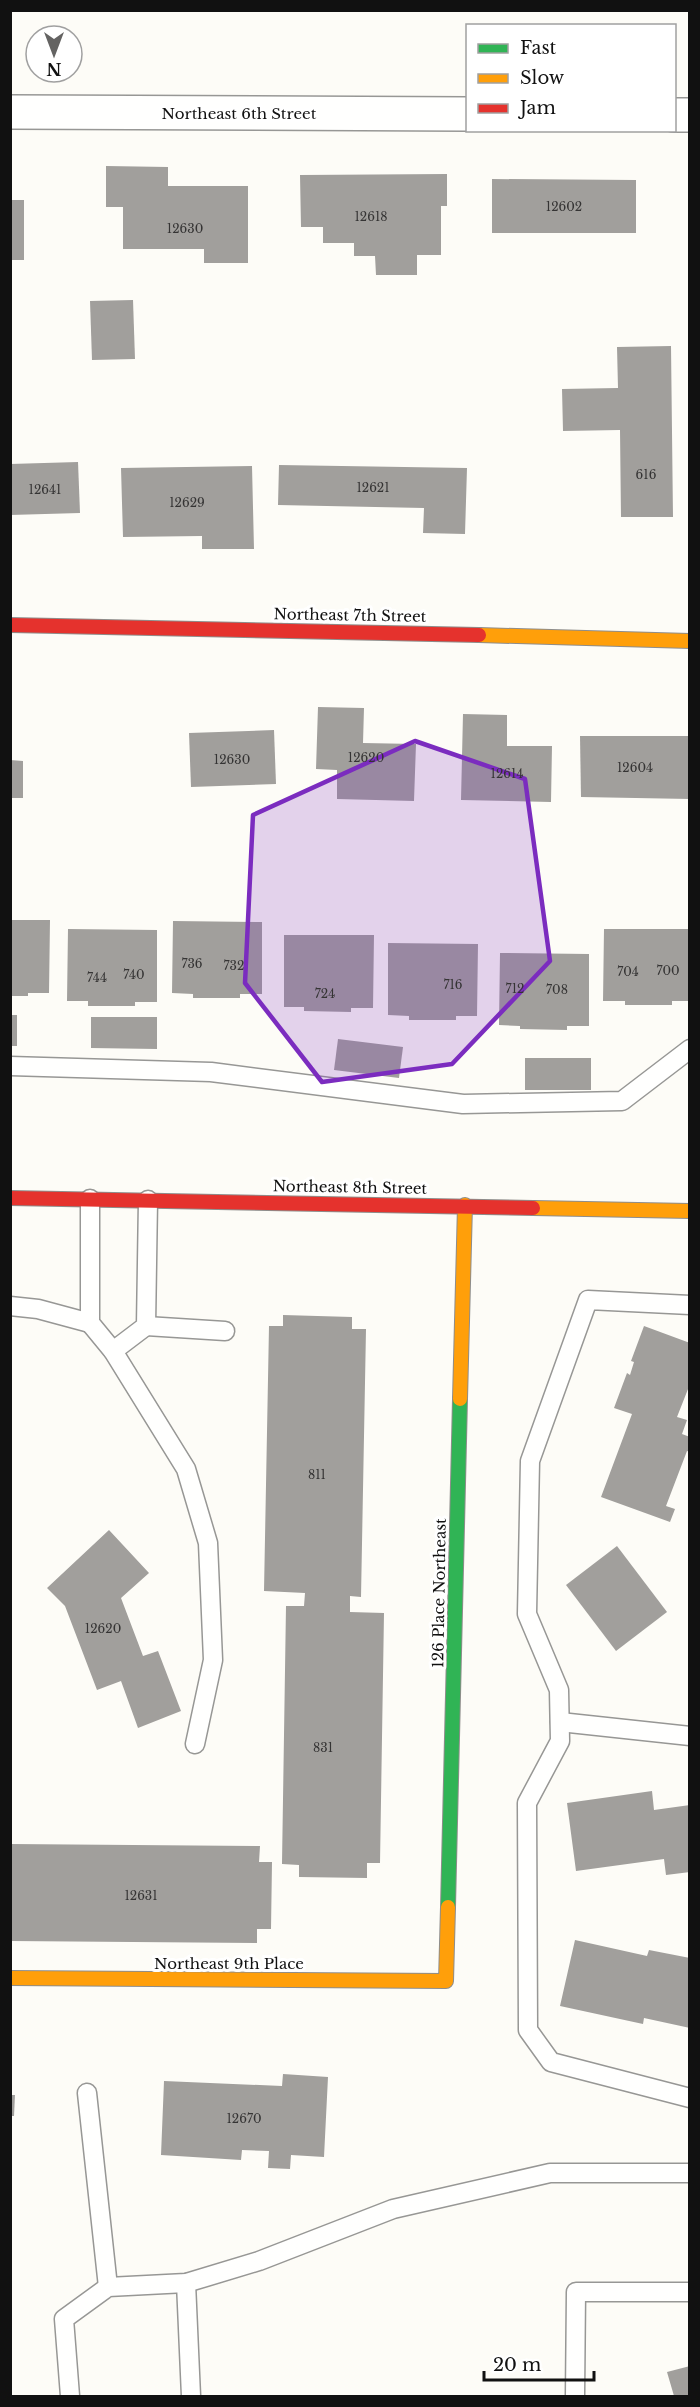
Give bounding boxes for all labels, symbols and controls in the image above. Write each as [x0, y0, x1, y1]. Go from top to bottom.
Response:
north arrow [24, 24, 84, 84]
legend [466, 24, 676, 132]
text: Fast [520, 37, 557, 59]
text: N [46, 59, 62, 79]
text: Slow [520, 67, 565, 89]
text: Jam [518, 97, 556, 119]
street label: Northeast 6th Street [162, 104, 317, 123]
house number: 12602 [546, 199, 582, 214]
house number: 12618 [354, 209, 388, 224]
house number: 12630 [167, 221, 203, 236]
house number: 616 [636, 467, 657, 482]
house number: 12621 [356, 480, 390, 495]
house number: 12641 [29, 482, 61, 497]
house number: 12629 [169, 495, 205, 510]
street label: Northeast 7th Street [274, 604, 427, 626]
house number: 12620 [348, 750, 384, 765]
house number: 12630 [214, 752, 250, 767]
house number: 12604 [617, 760, 653, 775]
house number: 12614 [491, 766, 523, 781]
house number: 736 [181, 956, 203, 971]
house number: 732 [224, 958, 244, 973]
house number: 700 [656, 963, 680, 978]
house number: 704 [617, 964, 639, 979]
house number: 740 [123, 967, 145, 982]
house number: 744 [87, 970, 107, 985]
house number: 716 [443, 977, 463, 992]
house number: 712 [506, 981, 524, 996]
house number: 708 [546, 982, 568, 997]
house number: 724 [315, 986, 335, 1001]
street label: Northeast 8th Street [273, 1176, 428, 1198]
house number: 811 [308, 1467, 326, 1482]
street label: 126 Place Northeast [428, 1518, 450, 1668]
house number: 12620 [85, 1621, 121, 1636]
house number: 831 [313, 1740, 333, 1755]
house number: 12631 [124, 1888, 158, 1903]
street label: Northeast 9th Place [154, 1954, 304, 1973]
house number: 12670 [226, 2111, 262, 2126]
scale bar [484, 2344, 594, 2382]
text: 20 m [493, 2354, 541, 2376]

